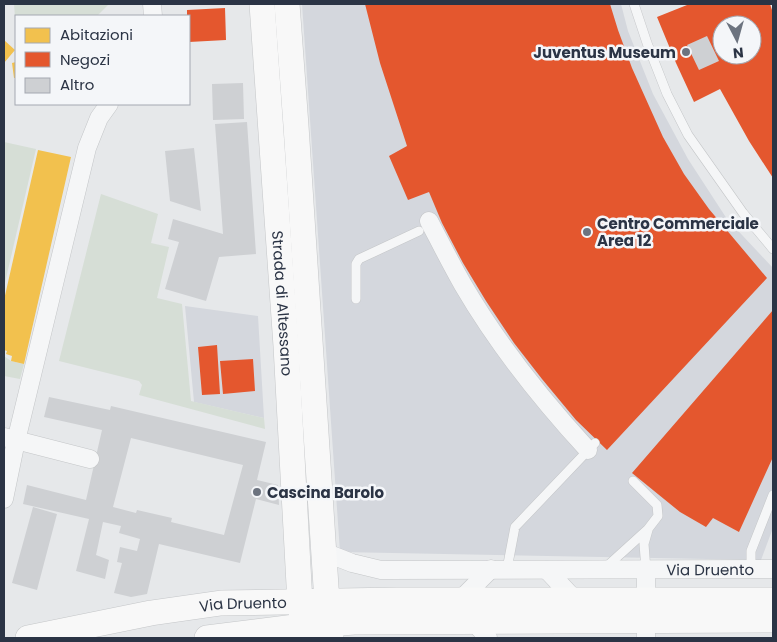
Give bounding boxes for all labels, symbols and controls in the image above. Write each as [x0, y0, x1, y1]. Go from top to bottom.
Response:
legend [15, 15, 190, 105]
north arrow [712, 15, 762, 65]
text: Abitazioni [60, 24, 133, 45]
place label: Juventus Museum [533, 42, 676, 63]
text: N [732, 42, 745, 63]
marker: Juventus Museum [680, 46, 692, 58]
text: Negozi [60, 49, 110, 70]
text: Altro [60, 74, 94, 95]
place label: Centro Commerciale Area 12 [597, 213, 759, 251]
marker: Centro Commerciale Area 12 [581, 226, 593, 238]
street label: Strada di Altessano [267, 230, 298, 377]
place label: Cascina Barolo [267, 482, 384, 503]
marker: Cascina Barolo [251, 486, 263, 498]
street label: Via Druento [666, 559, 754, 580]
street label: Via Druento [198, 591, 287, 617]

